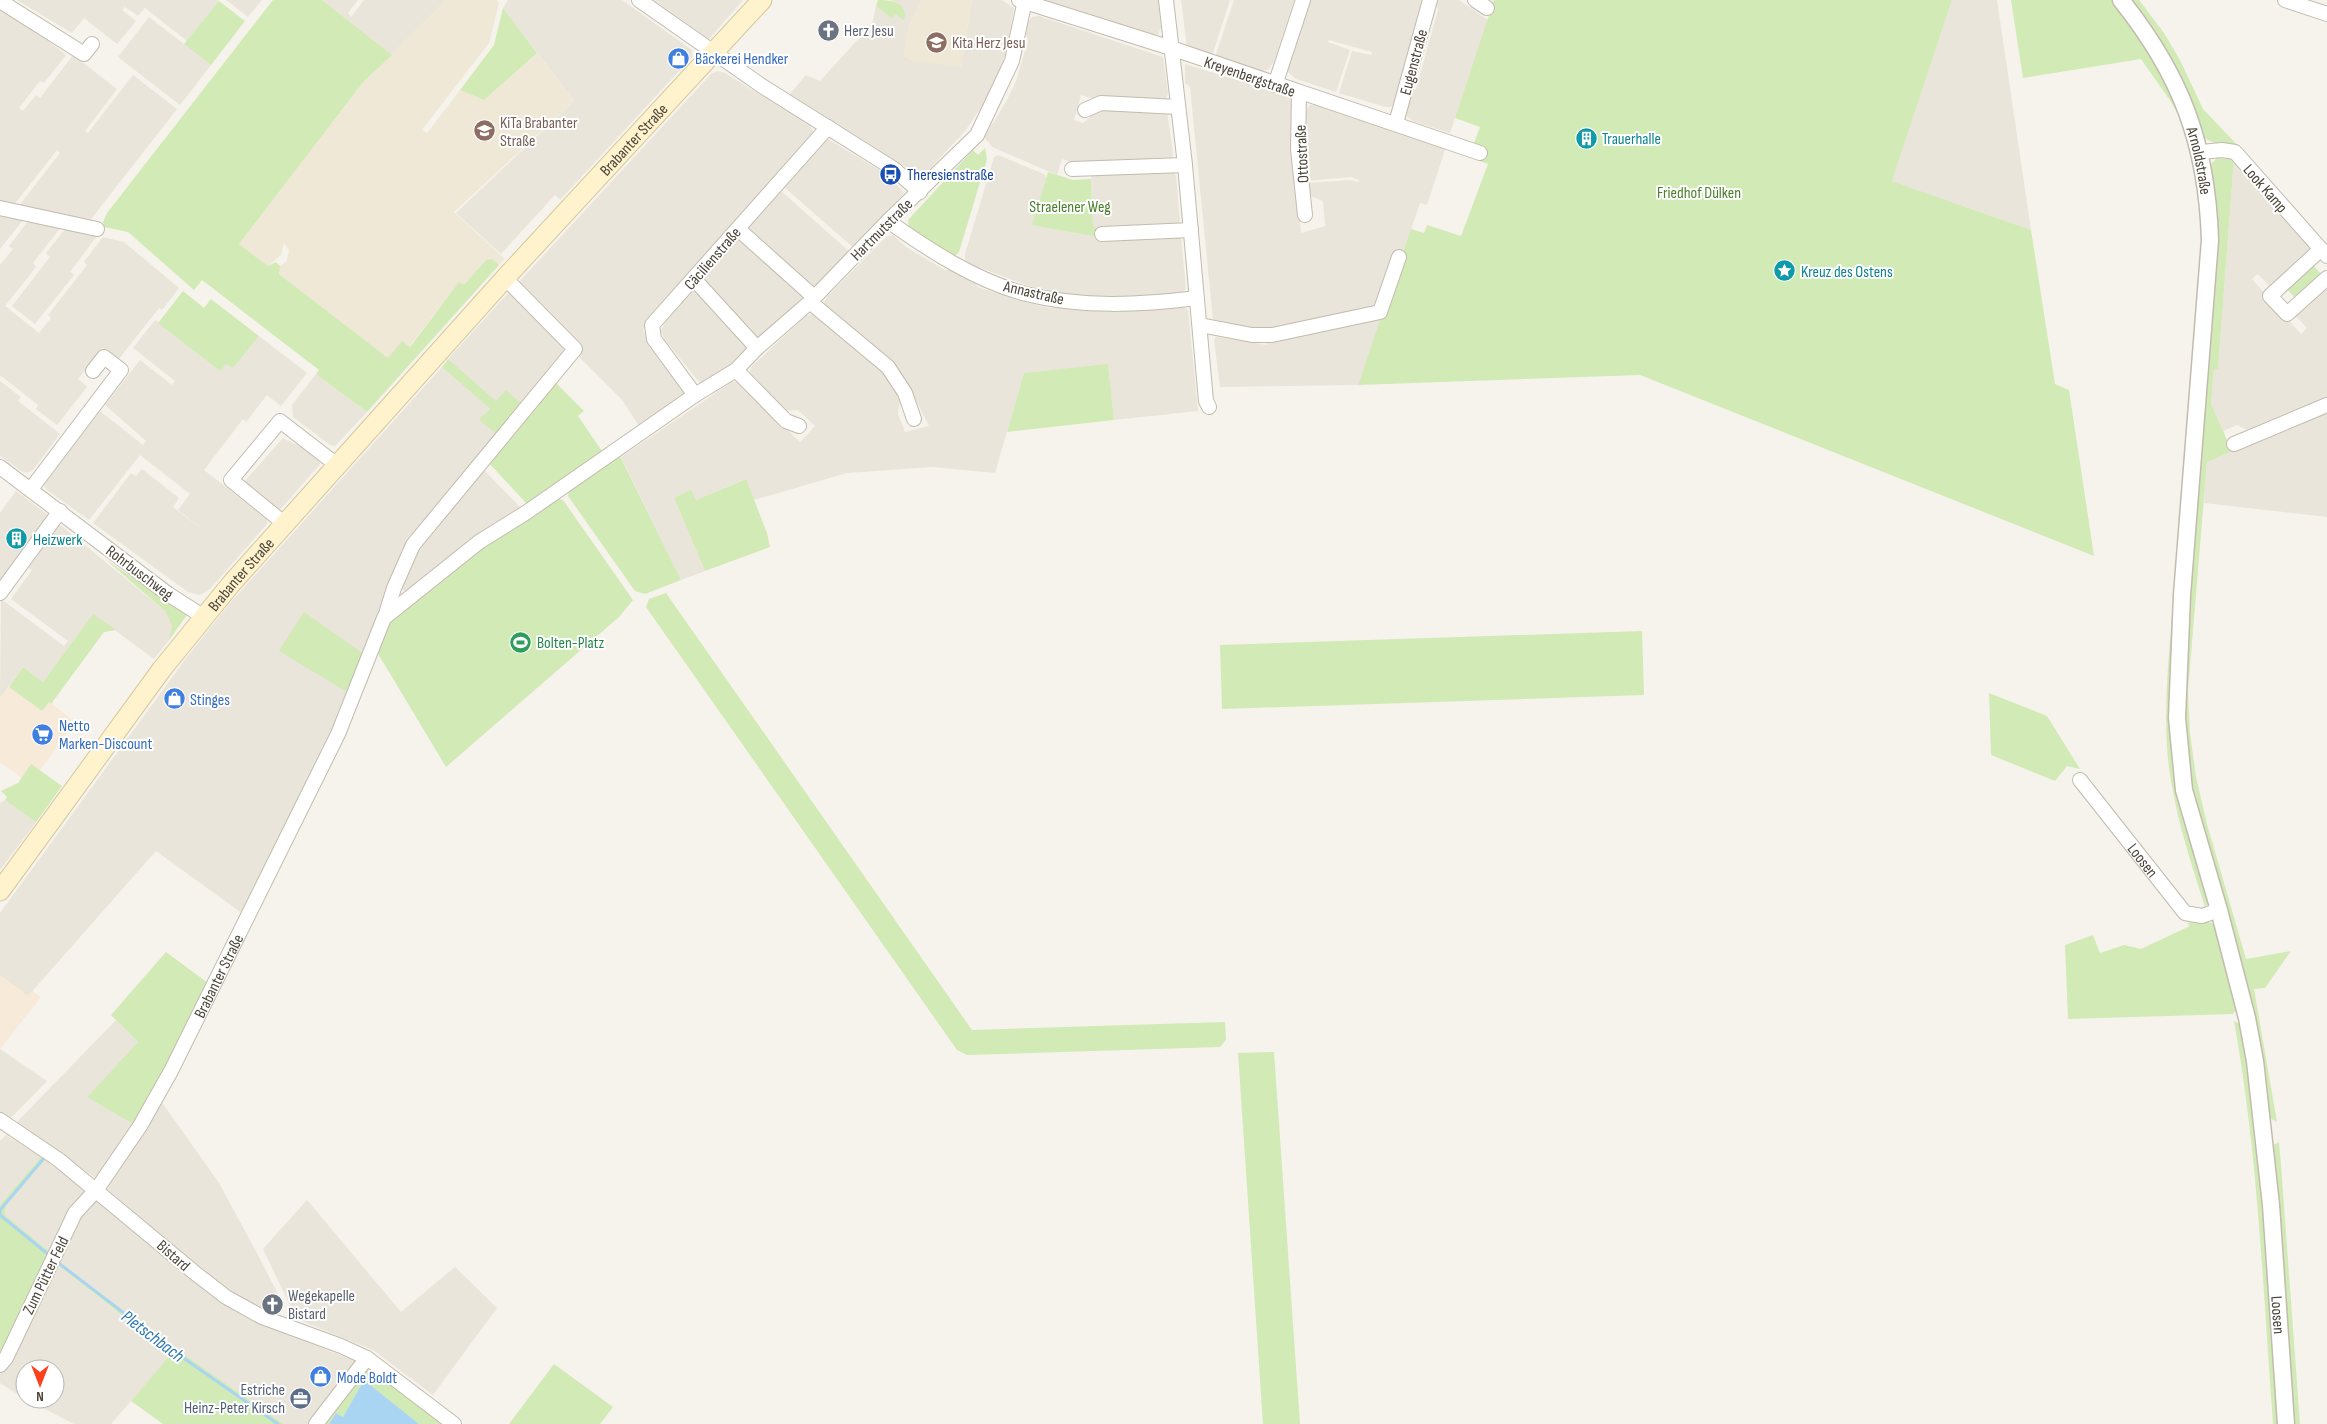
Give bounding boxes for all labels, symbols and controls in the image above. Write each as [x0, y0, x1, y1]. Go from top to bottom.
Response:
church icon: Herz Jesu [816, 18, 840, 42]
place label: Herz Jesu [844, 22, 894, 41]
street label: Eugenstraße [1397, 27, 1432, 97]
school or university icon: Kita Herz Jesu [924, 30, 948, 54]
place label: Kita Herz Jesu [952, 34, 1025, 53]
shop icon: Bäckerei Hendker [667, 46, 691, 70]
place label: Bäckerei Hendker [695, 50, 789, 69]
street label: Kreyenbergstraße [1201, 53, 1298, 102]
street label: Brabanter Straße [596, 100, 672, 180]
place label: KiTa Brabanter Straße [500, 114, 578, 151]
school or university icon: KiTa Brabanter Straße [472, 119, 496, 143]
street label: Ottostraße [1291, 124, 1314, 184]
street label: Arnoldstraße [2181, 124, 2215, 196]
building icon: Trauerhalle [1574, 126, 1598, 150]
place label: Trauerhalle [1602, 130, 1661, 149]
street label: Look Kamp [2239, 161, 2291, 217]
bus stop icon: Theresienstraße [879, 162, 903, 186]
place label: Theresienstraße [907, 166, 994, 185]
park label: Friedhof Dülken [1657, 184, 1741, 203]
street label: Hartmutstraße [847, 195, 917, 265]
park label: Straelener Weg [1029, 198, 1111, 217]
street label: Cäcilienstraße [681, 224, 746, 294]
place icon: Kreuz des Ostens [1773, 259, 1797, 283]
place label: Kreuz des Ostens [1801, 263, 1893, 282]
street label: Annastraße [1001, 277, 1066, 310]
building icon: Heizwerk [5, 527, 29, 551]
place label: Heizwerk [33, 531, 82, 550]
street label: Brabanter Straße [205, 534, 279, 616]
street label: Rohrbuschweg [102, 542, 176, 605]
sports icon: Bolten-Platz [509, 630, 533, 654]
place label: Bolten-Platz [537, 634, 605, 653]
shop icon: Stinges [162, 687, 186, 711]
place label: Stinges [190, 691, 230, 710]
place label: Netto Marken-Discount [59, 717, 152, 754]
supermarket icon: Netto Marken-Discount [31, 722, 55, 746]
street label: Loosen [2123, 840, 2161, 882]
street label: Brabanter Straße [191, 931, 248, 1022]
street label: Zum Pütter Feld [19, 1234, 73, 1318]
street label: Bistard [153, 1237, 194, 1276]
place label: Wegekapelle Bistard [288, 1287, 355, 1324]
church icon: Wegekapelle Bistard [260, 1292, 284, 1316]
street label: Loosen [2266, 1295, 2288, 1335]
water label: Pletschbach [117, 1306, 189, 1367]
north arrow [15, 1359, 65, 1409]
shop icon: Mode Boldt [309, 1365, 333, 1389]
place label: Mode Boldt [337, 1369, 397, 1388]
place label: Estriche Heinz-Peter Kirsch [184, 1381, 285, 1418]
office icon: Estriche Heinz-Peter Kirsch [289, 1386, 313, 1410]
text: N [36, 1388, 44, 1405]

